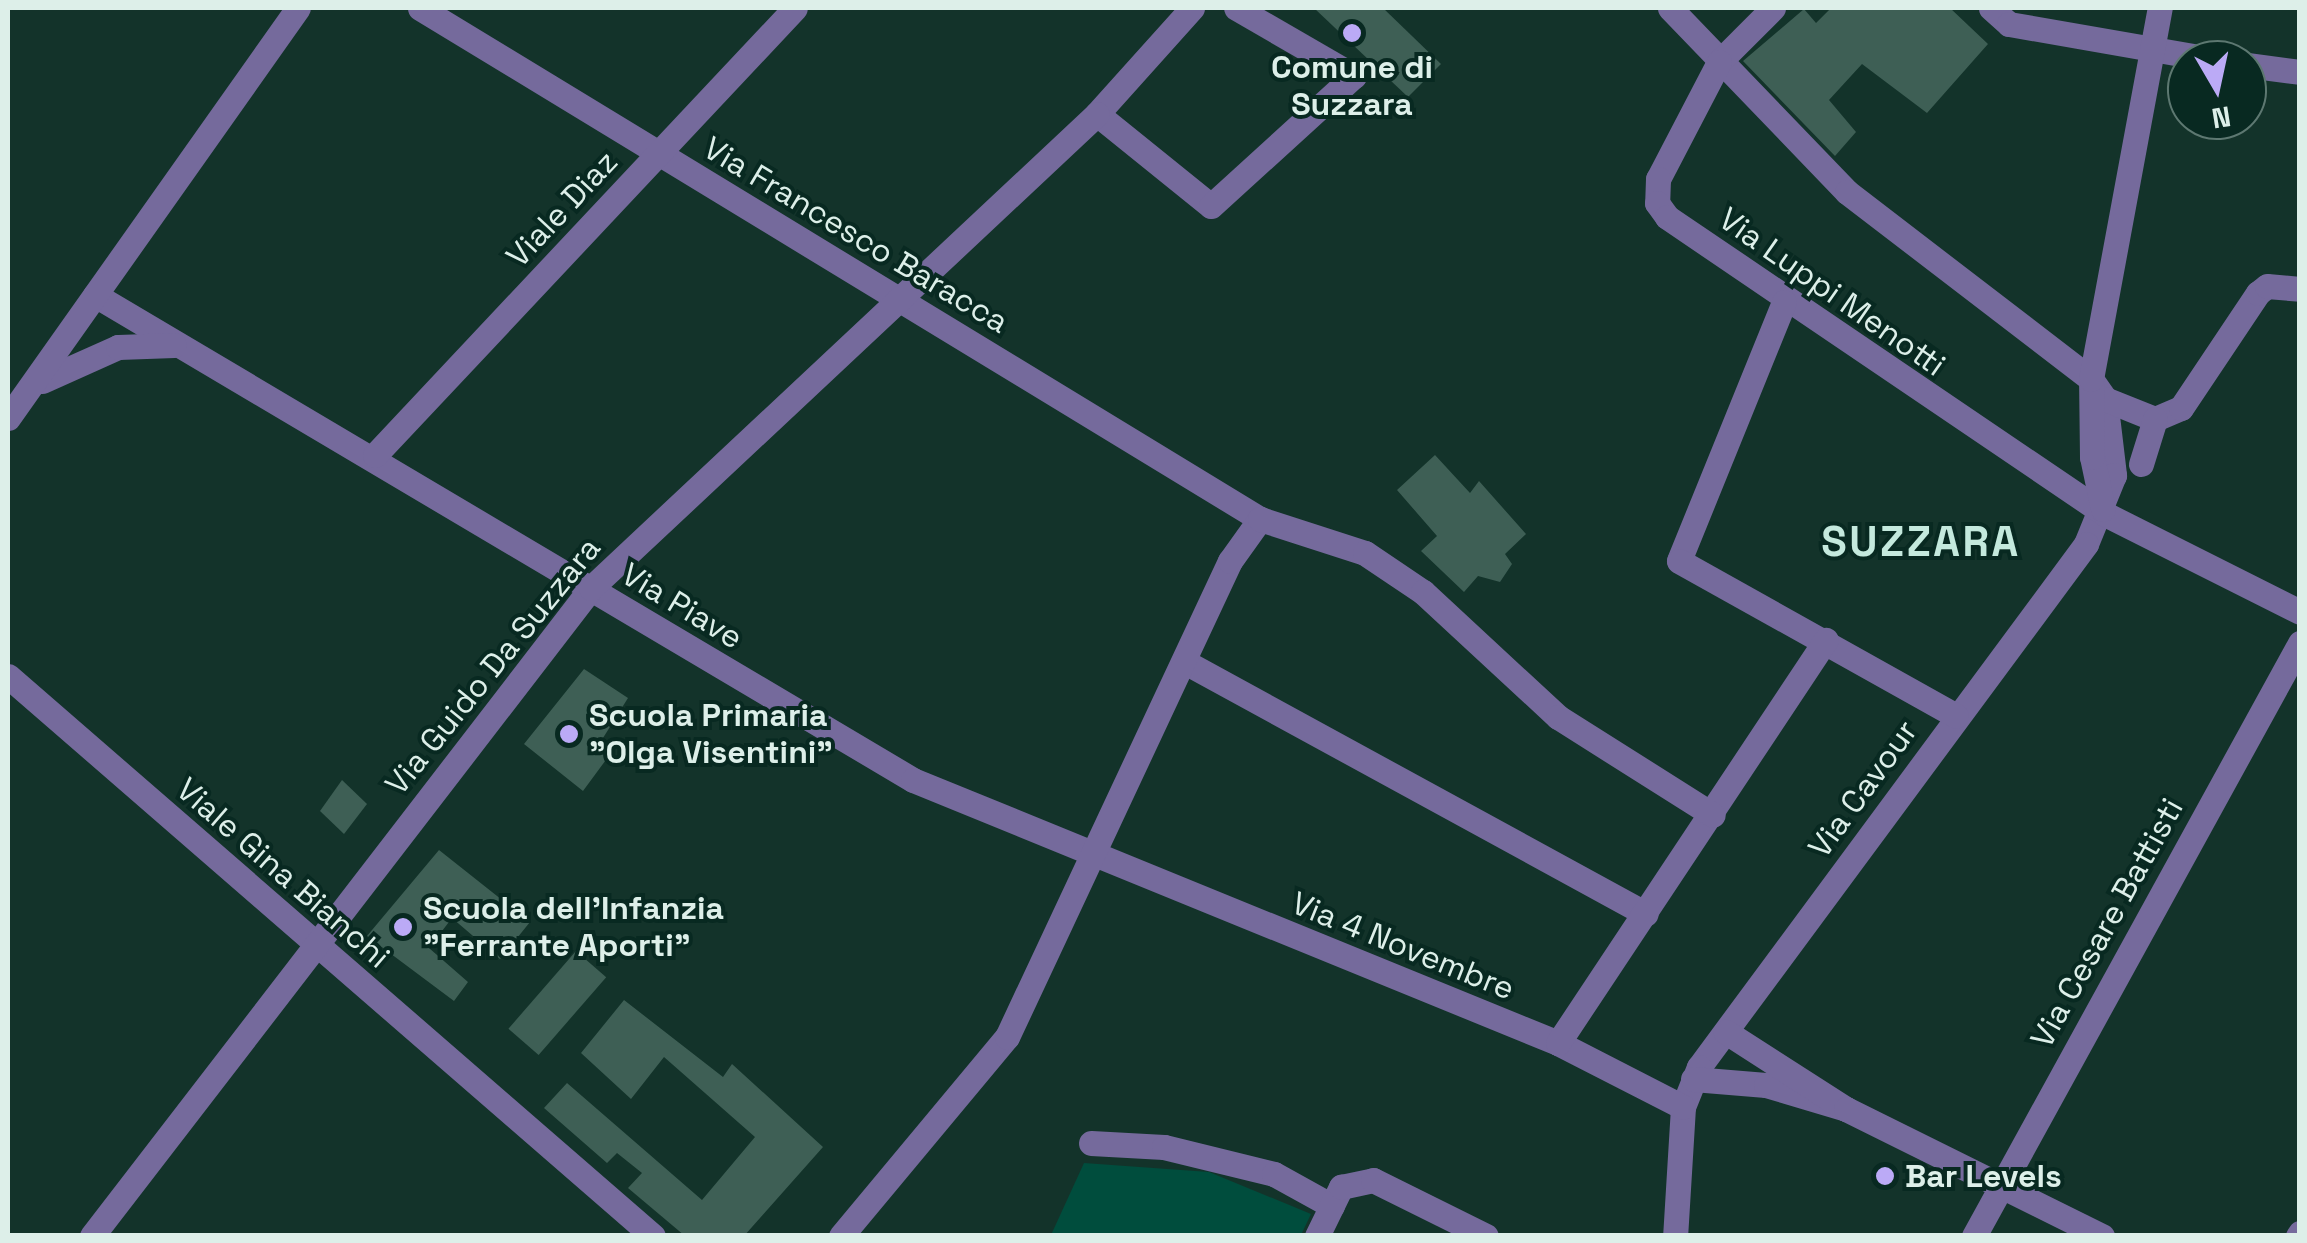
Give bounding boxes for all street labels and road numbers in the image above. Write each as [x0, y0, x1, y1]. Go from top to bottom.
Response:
street label: Via Francesco Baracca [697, 129, 1015, 341]
street label: Viale Diaz [498, 143, 626, 275]
street label: Via Luppi Menotti [1711, 200, 1953, 384]
street label: Via Guido Da Suzzara [377, 530, 609, 802]
street label: Via Piave [614, 555, 750, 657]
street label: Via Cavour [1800, 713, 1926, 865]
street label: Viale Gina Bianchi [169, 770, 397, 976]
street label: Via Cesare Battisti [2023, 792, 2191, 1054]
street label: Via 4 Novembre [1286, 884, 1520, 1008]

